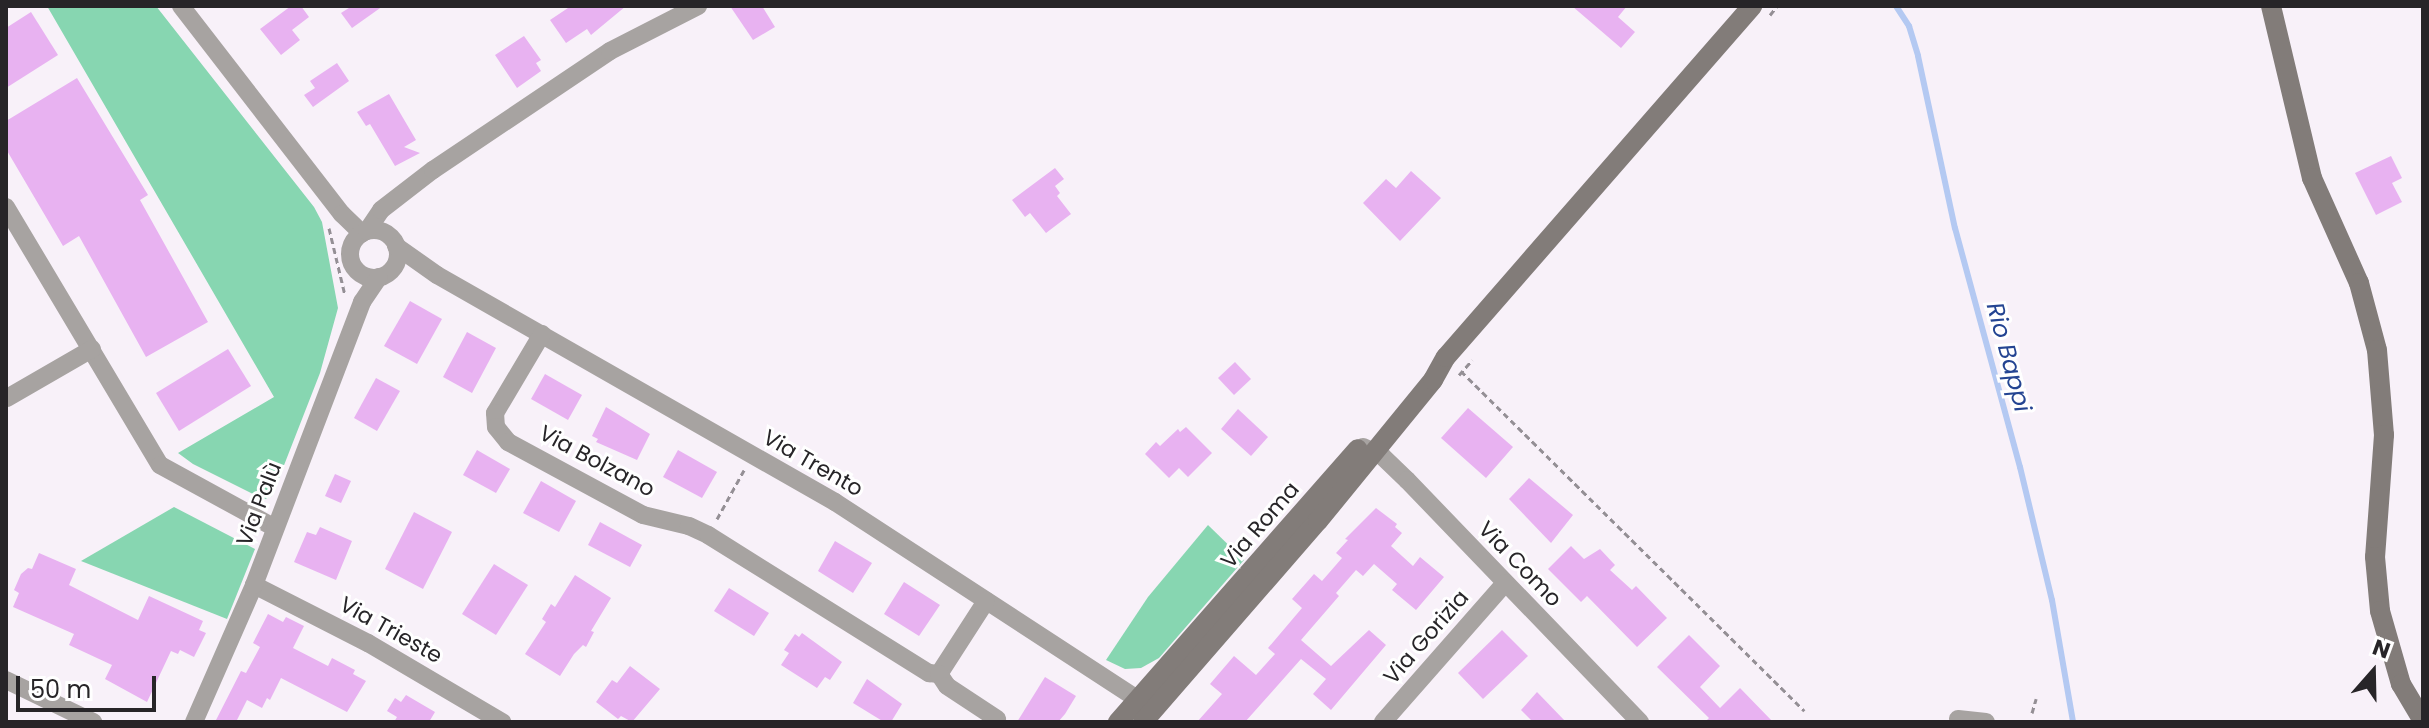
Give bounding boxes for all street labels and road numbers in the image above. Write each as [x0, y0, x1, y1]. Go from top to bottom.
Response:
street label: Via Bolzano [535, 420, 659, 502]
street label: Via Trento [758, 424, 868, 502]
street label: Via Palù [231, 458, 287, 550]
street label: Via Roma [1215, 476, 1305, 574]
street label: Via Como [1473, 516, 1567, 612]
street label: Via Gorizia [1378, 585, 1474, 689]
street label: Via Trieste [335, 591, 447, 669]

